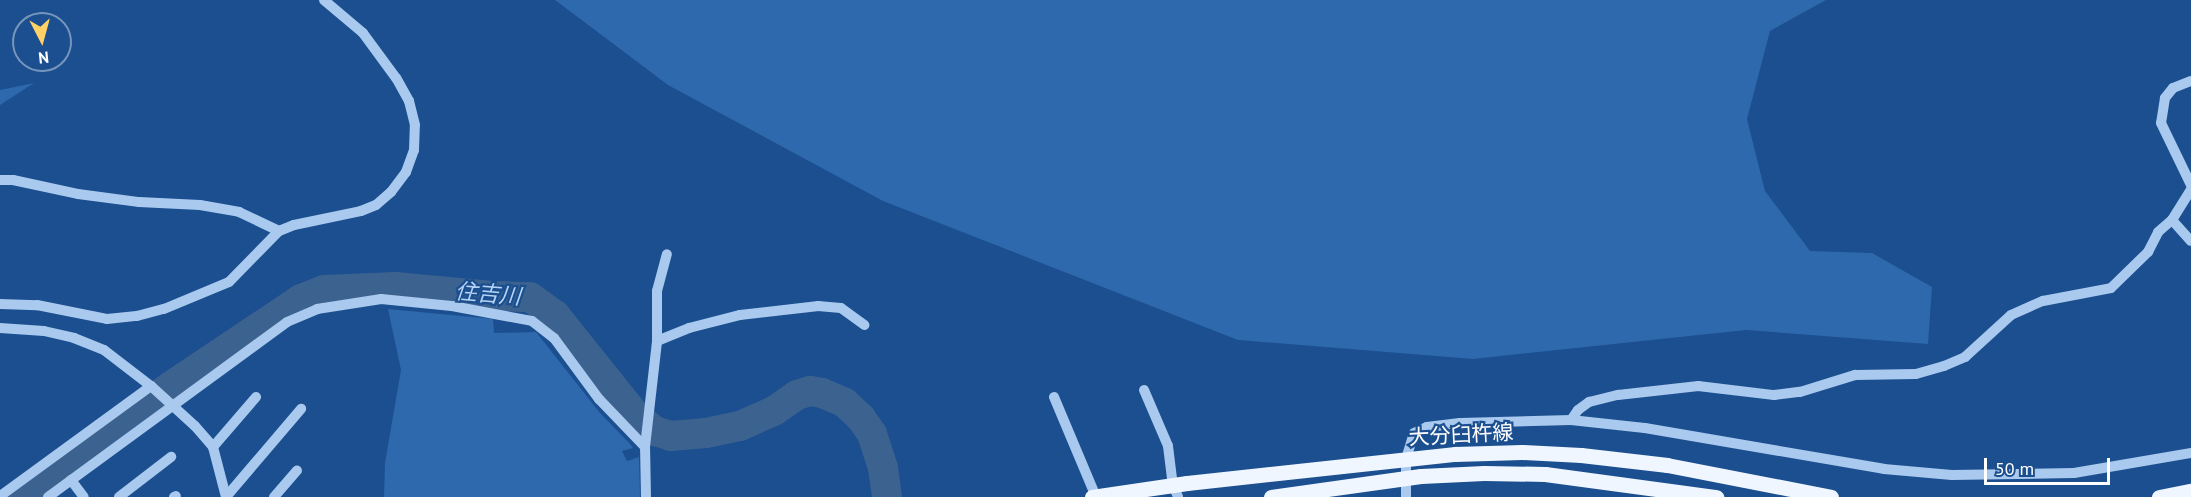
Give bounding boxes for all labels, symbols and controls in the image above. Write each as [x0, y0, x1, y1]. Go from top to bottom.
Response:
north arrow [12, 12, 72, 72]
text: N [37, 47, 50, 68]
water label: 住吉川 [454, 278, 522, 310]
street label: 大分臼杵線 [1408, 420, 1514, 450]
scale bar [1987, 446, 2113, 484]
text: 50 m [1995, 457, 2034, 480]

